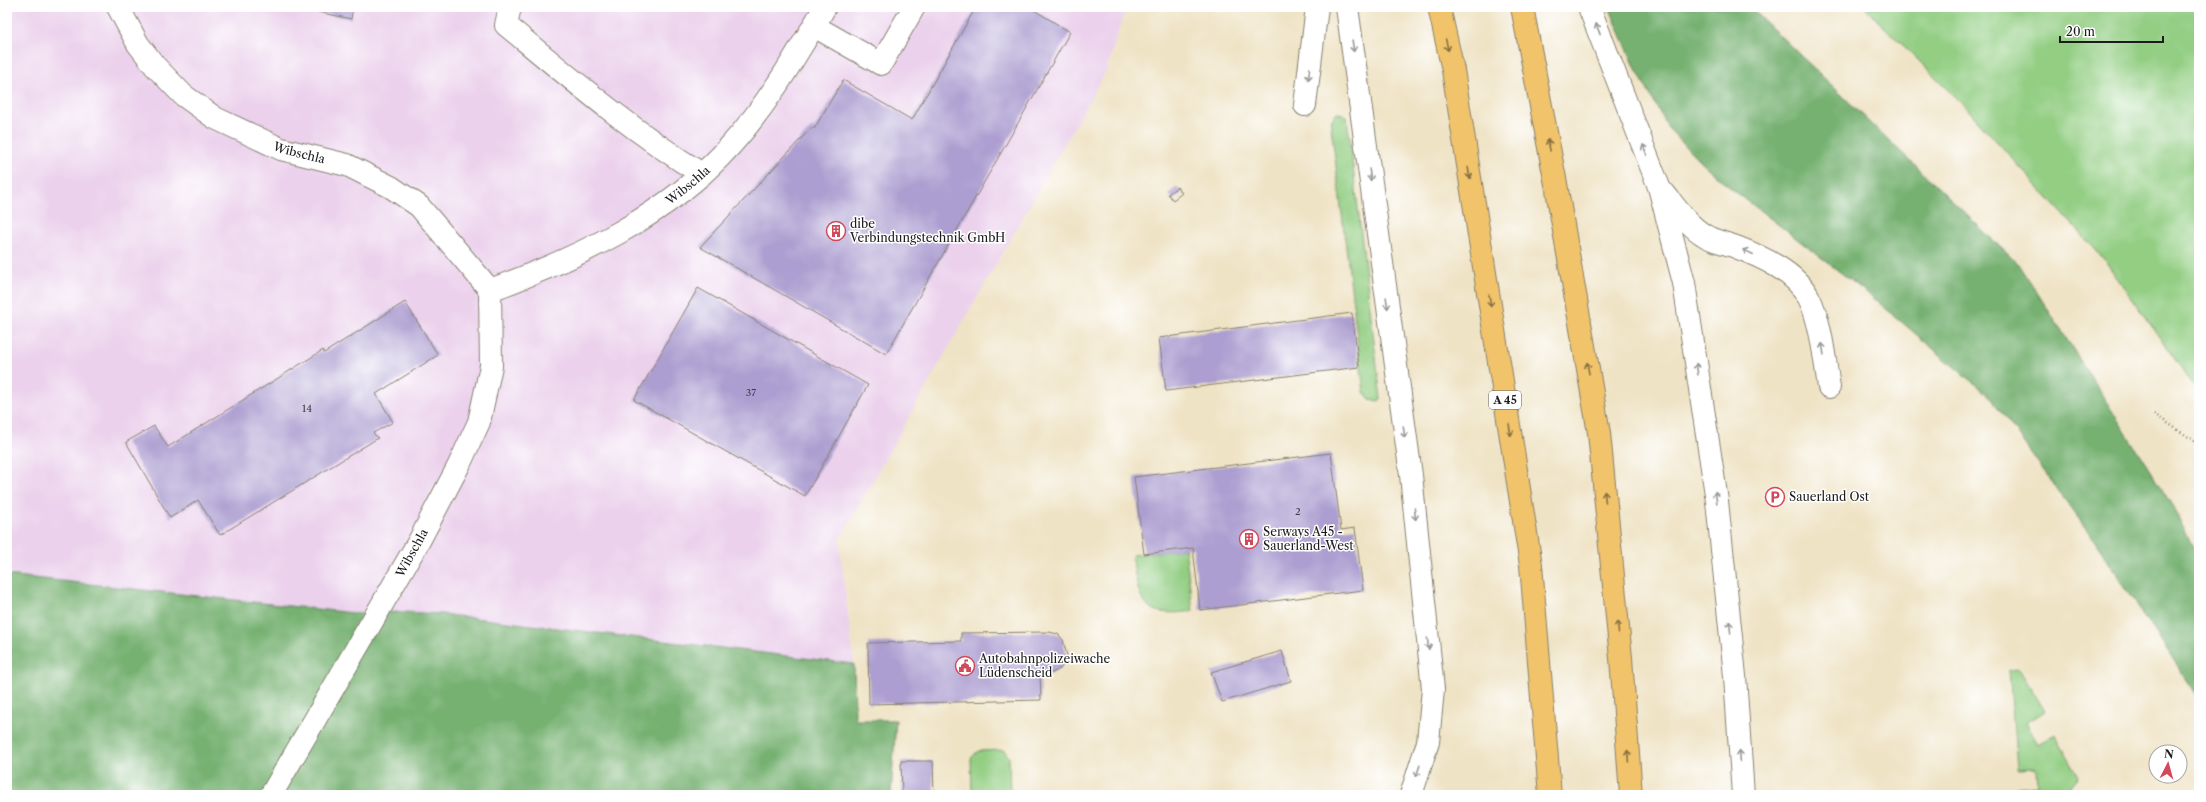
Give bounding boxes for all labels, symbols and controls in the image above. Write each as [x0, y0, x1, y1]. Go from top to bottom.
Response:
scale bar [2060, 18, 2163, 44]
one-way arrow [1593, 23, 1601, 35]
text: 20 m [2066, 24, 2095, 39]
one-way arrow [1444, 38, 1452, 51]
one-way arrow [1349, 39, 1356, 52]
one-way arrow [1305, 67, 1313, 80]
street label: Wibschla [270, 138, 327, 167]
one-way arrow [1544, 139, 1552, 152]
one-way arrow [1640, 145, 1648, 157]
street label: Wibschla [662, 162, 713, 208]
one-way arrow [1466, 166, 1474, 179]
one-way arrow [1366, 168, 1374, 181]
place label: dibe Verbindungstechnik GmbH [849, 216, 1005, 245]
building icon: dibe Verbindungstechnik GmbH [825, 220, 847, 242]
one-way arrow [1743, 248, 1755, 255]
one-way arrow [1486, 295, 1494, 308]
one-way arrow [1383, 296, 1391, 309]
one-way arrow [1819, 343, 1827, 356]
one-way arrow [1584, 362, 1592, 375]
one-way arrow [1693, 363, 1701, 376]
house number: 37 [746, 386, 756, 399]
road number: A 45 [1489, 391, 1521, 409]
house number: 14 [302, 402, 312, 415]
one-way arrow [1506, 423, 1514, 436]
one-way arrow [1400, 425, 1408, 438]
parking icon: Sauerland Ost [1764, 486, 1786, 508]
place label: Sauerland Ost [1789, 489, 1870, 504]
one-way arrow [1601, 491, 1609, 504]
one-way arrow [1712, 491, 1720, 504]
house number: 2 [1295, 505, 1301, 518]
one-way arrow [1411, 507, 1419, 520]
place label: Serways A45 - Sauerland-West [1263, 524, 1354, 553]
street label: Wibschla [392, 525, 431, 580]
building icon: Serways A45 - Sauerland-West [1238, 528, 1260, 550]
one-way arrow [1614, 621, 1621, 634]
one-way arrow [1726, 621, 1733, 634]
one-way arrow [1425, 637, 1432, 650]
place label: Autobahnpolizeiwache Lüdenscheid [978, 651, 1110, 680]
public building icon: Autobahnpolizeiwache Lüdenscheid [954, 655, 976, 677]
north arrow [2148, 744, 2188, 784]
text: N [2164, 747, 2175, 762]
one-way arrow [1624, 750, 1632, 763]
one-way arrow [1737, 750, 1744, 763]
one-way arrow [1414, 765, 1422, 777]

